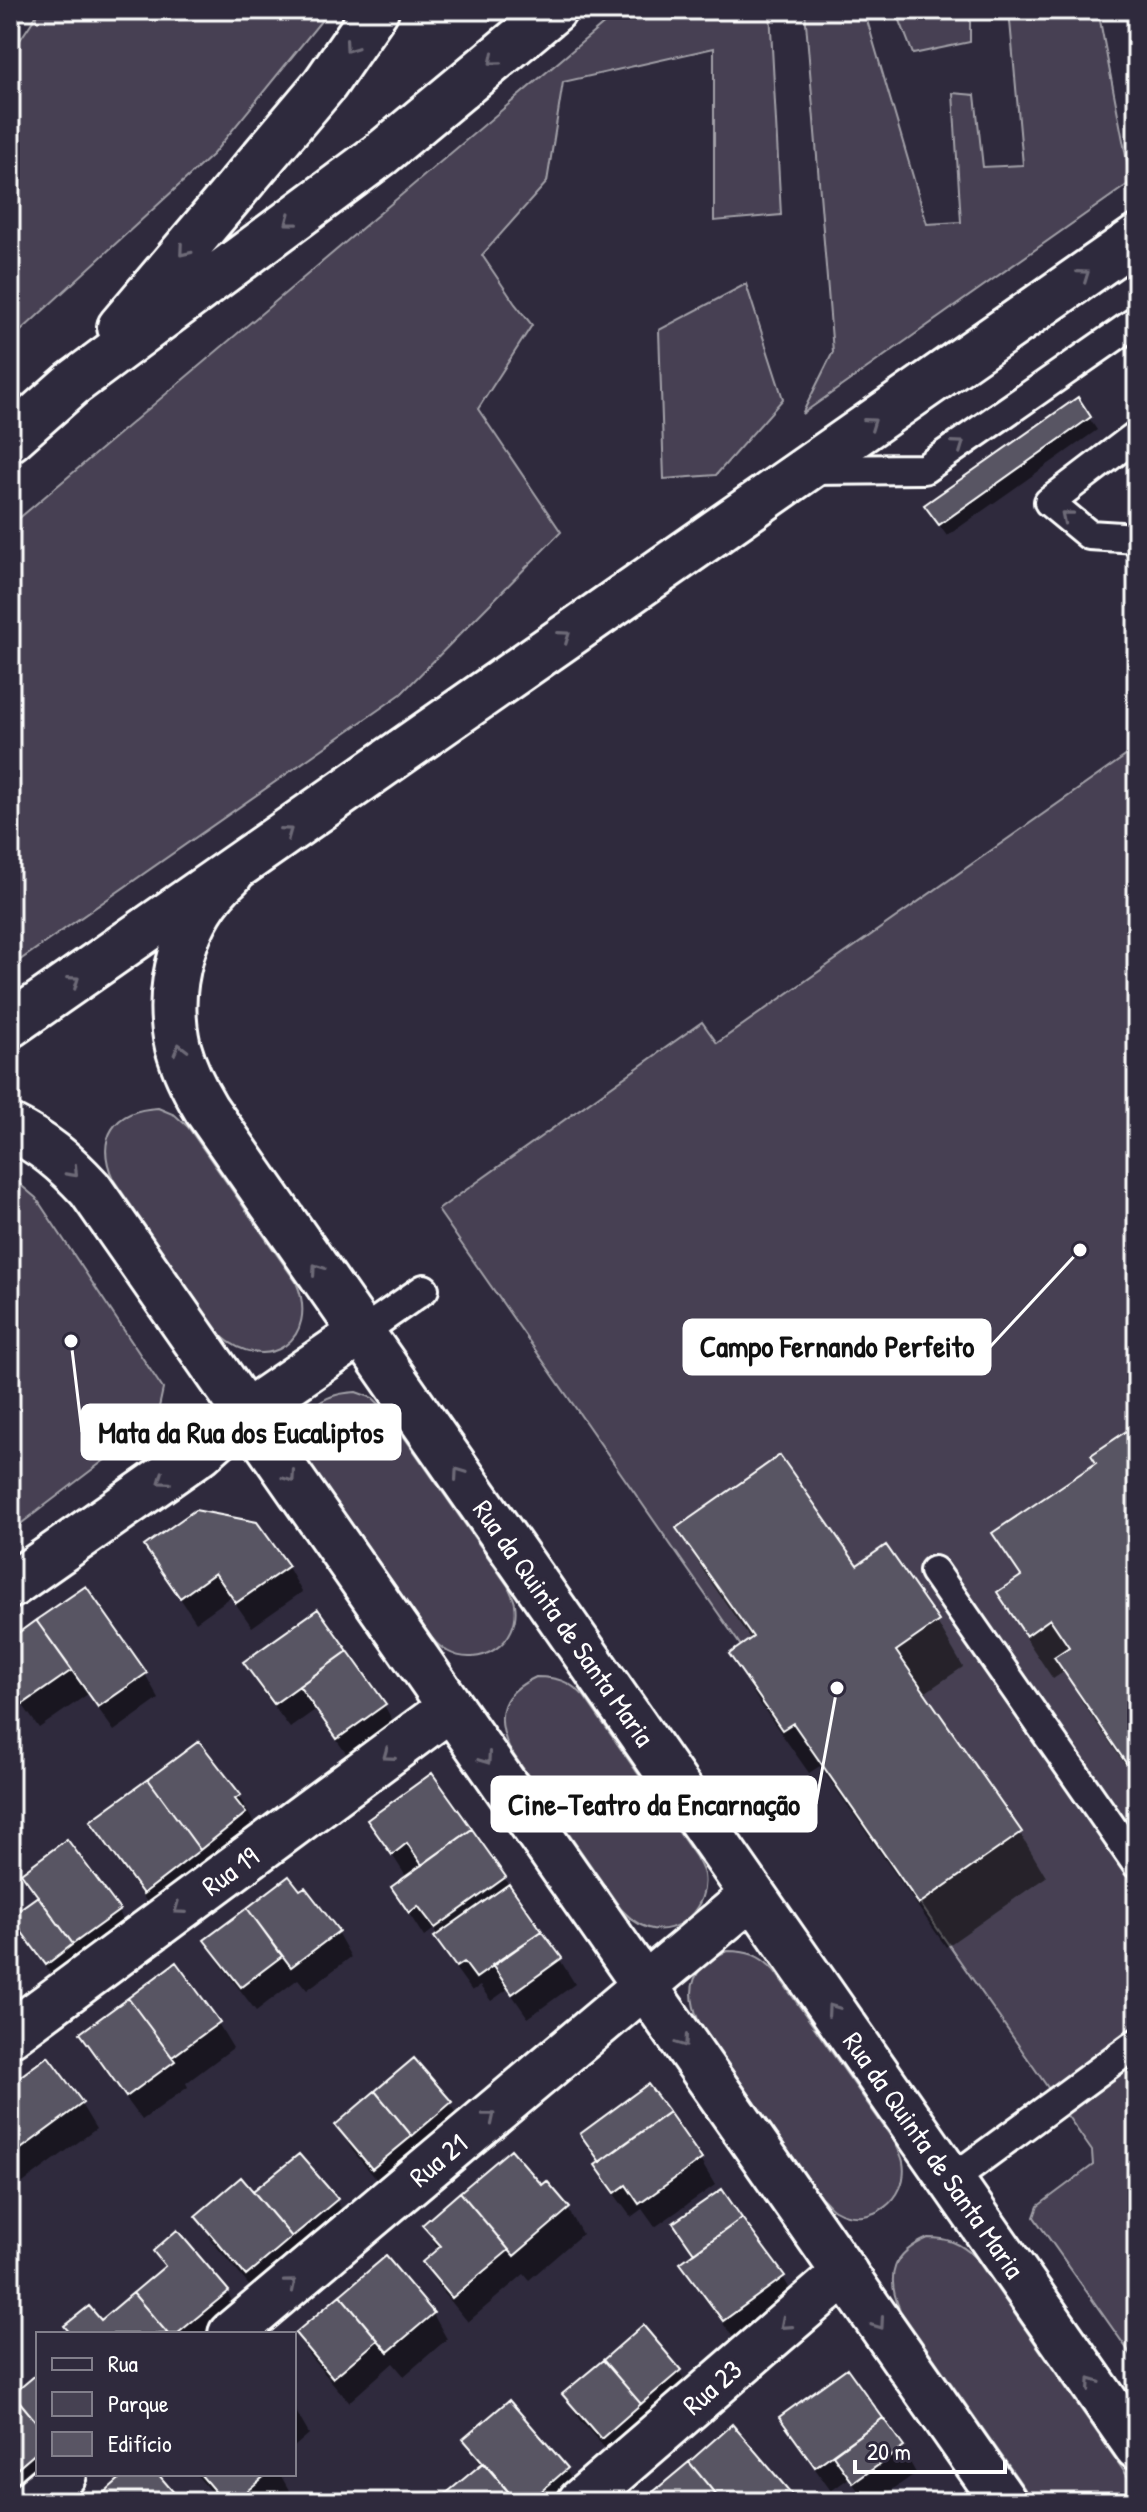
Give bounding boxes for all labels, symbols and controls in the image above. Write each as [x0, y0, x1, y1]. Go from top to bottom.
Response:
one-way arrow [345, 38, 360, 52]
one-way arrow [489, 50, 503, 65]
one-way arrow [285, 212, 299, 226]
one-way arrow [179, 241, 194, 256]
one-way arrow [1076, 270, 1090, 285]
one-way arrow [862, 418, 876, 433]
one-way arrow [950, 440, 964, 455]
one-way arrow [1061, 511, 1075, 526]
one-way arrow [557, 631, 571, 646]
one-way arrow [278, 827, 293, 841]
one-way arrow [66, 976, 80, 991]
one-way arrow [172, 1043, 189, 1057]
one-way arrow [64, 1162, 78, 1177]
one-way arrow [312, 1263, 327, 1277]
callout: Campo Fernando Perfeito [684, 1320, 990, 1374]
text: Campo Fernando Perfeito [700, 1326, 974, 1367]
callout: Mata da Rua dos Eucaliptos [82, 1405, 400, 1459]
text: Mata da Rua dos Eucaliptos [98, 1412, 384, 1453]
one-way arrow [280, 1468, 295, 1483]
one-way arrow [454, 1468, 469, 1482]
one-way arrow [157, 1470, 171, 1485]
street label: Rua da Quinta de Santa Maria [464, 1492, 664, 1754]
one-way arrow [382, 1745, 397, 1759]
one-way arrow [476, 1751, 491, 1765]
callout: Cine-Teatro da Encarnação [492, 1777, 816, 1831]
text: Cine-Teatro da Encarnação [508, 1784, 800, 1824]
street label: Rua 19 [194, 1837, 266, 1905]
one-way arrow [173, 1900, 187, 1914]
one-way arrow [827, 2003, 842, 2017]
street label: Rua da Quinta de Santa Maria [834, 2024, 1034, 2286]
one-way arrow [673, 2033, 688, 2047]
one-way arrow [480, 2112, 495, 2127]
street label: Rua 21 [401, 2125, 475, 2195]
one-way arrow [281, 2279, 296, 2294]
one-way arrow [780, 2314, 795, 2329]
one-way arrow [869, 2315, 884, 2329]
legend [36, 2332, 296, 2476]
text: Rua [108, 2347, 138, 2379]
street label: Rua 23 [674, 2351, 750, 2423]
one-way arrow [1087, 2377, 1102, 2391]
text: Parque [108, 2387, 169, 2419]
scale bar [855, 2424, 1005, 2474]
text: Edifício [108, 2427, 172, 2459]
text: 20 m [867, 2435, 911, 2467]

